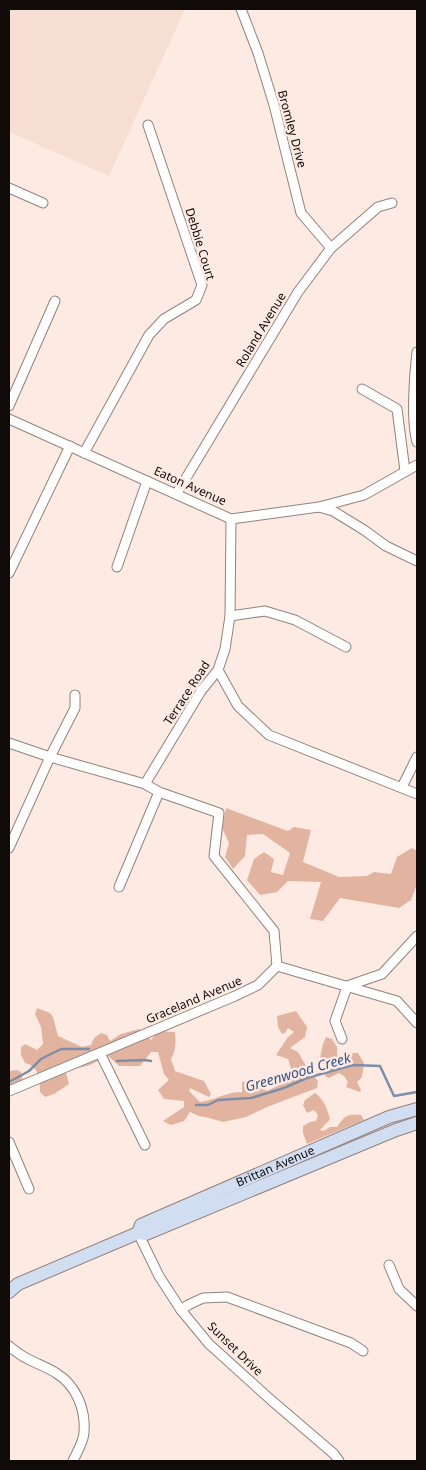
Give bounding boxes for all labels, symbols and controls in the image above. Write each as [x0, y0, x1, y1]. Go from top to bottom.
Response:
street label: Bromley Drive [274, 88, 311, 170]
street label: Debbie Court [181, 206, 220, 283]
street label: Roland Avenue [231, 289, 290, 370]
street label: Eaton Avenue [151, 462, 229, 509]
street label: Terrace Road [159, 657, 214, 728]
street label: Graceland Avenue [143, 972, 245, 1027]
water label: Greenwood Creek [243, 1047, 354, 1096]
street label: Brittan Avenue [233, 1141, 317, 1191]
street label: Sunset Drive [204, 1318, 267, 1380]

